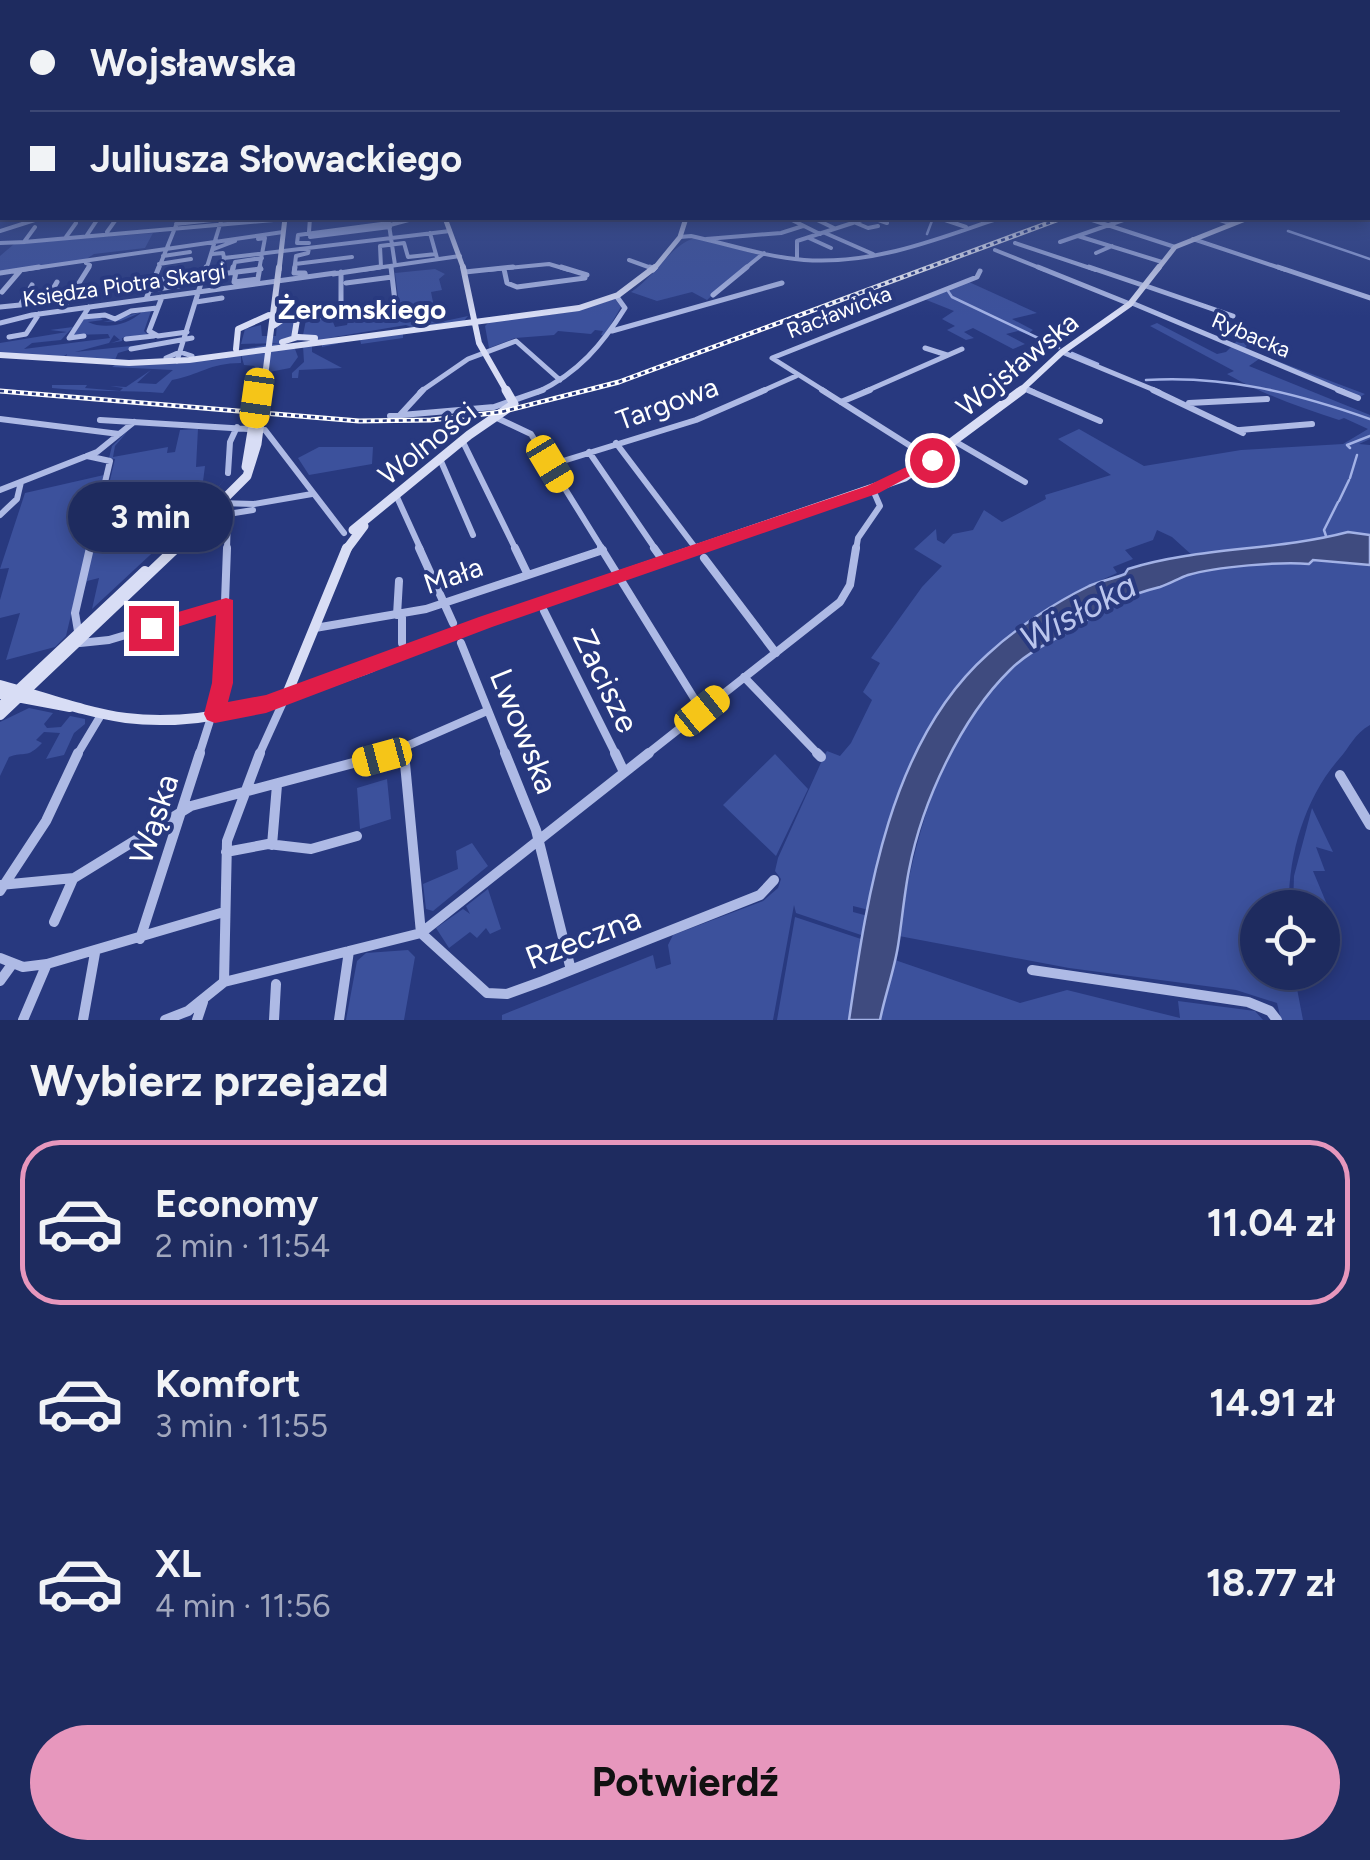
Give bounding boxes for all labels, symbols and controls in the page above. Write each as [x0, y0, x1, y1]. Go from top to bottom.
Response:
text: Wojsławska [90, 40, 296, 86]
text: Juliusza Słowackiego [90, 136, 462, 182]
street label: Księdza Piotra Skargi [21, 257, 227, 313]
street label: Racławicka [783, 280, 895, 344]
district label: Żeromskiego [278, 292, 446, 326]
street label: Wojsławska [949, 305, 1085, 423]
street label: Rybacka [1208, 306, 1294, 364]
car [238, 366, 276, 430]
street label: Targowa [612, 369, 722, 437]
street label: Wolności [371, 394, 483, 492]
car [522, 431, 578, 497]
route start [910, 438, 955, 483]
callout: 3 min [68, 483, 234, 553]
text: 3 min [111, 498, 190, 536]
street label: Mała [419, 549, 487, 601]
water label: Wisłoka [1013, 564, 1143, 660]
route end [129, 606, 174, 651]
street label: Zacisze [565, 623, 647, 739]
street label: Lwowska [482, 663, 566, 799]
car [669, 680, 735, 742]
car [349, 735, 415, 779]
street label: Wąska [122, 769, 186, 869]
map controls [1240, 890, 1340, 990]
button: locate [1240, 890, 1340, 990]
street label: Rzeczna [520, 899, 646, 977]
text: Wybierz przejazd [30, 1053, 389, 1107]
icon: car [35, 1178, 125, 1268]
text: Economy [155, 1181, 318, 1227]
text: 11.04 zł [1207, 1200, 1335, 1246]
text: 2 min · 11:54 [155, 1227, 330, 1265]
icon: car [35, 1358, 125, 1448]
text: Komfort [155, 1361, 301, 1407]
text: 14.91 zł [1209, 1380, 1335, 1426]
text: 3 min · 11:55 [155, 1407, 328, 1445]
icon: car [35, 1538, 125, 1628]
text: XL [155, 1541, 201, 1587]
text: 18.77 zł [1206, 1560, 1335, 1606]
text: 4 min · 11:56 [155, 1587, 330, 1625]
button: Potwierdź [30, 1725, 1340, 1840]

